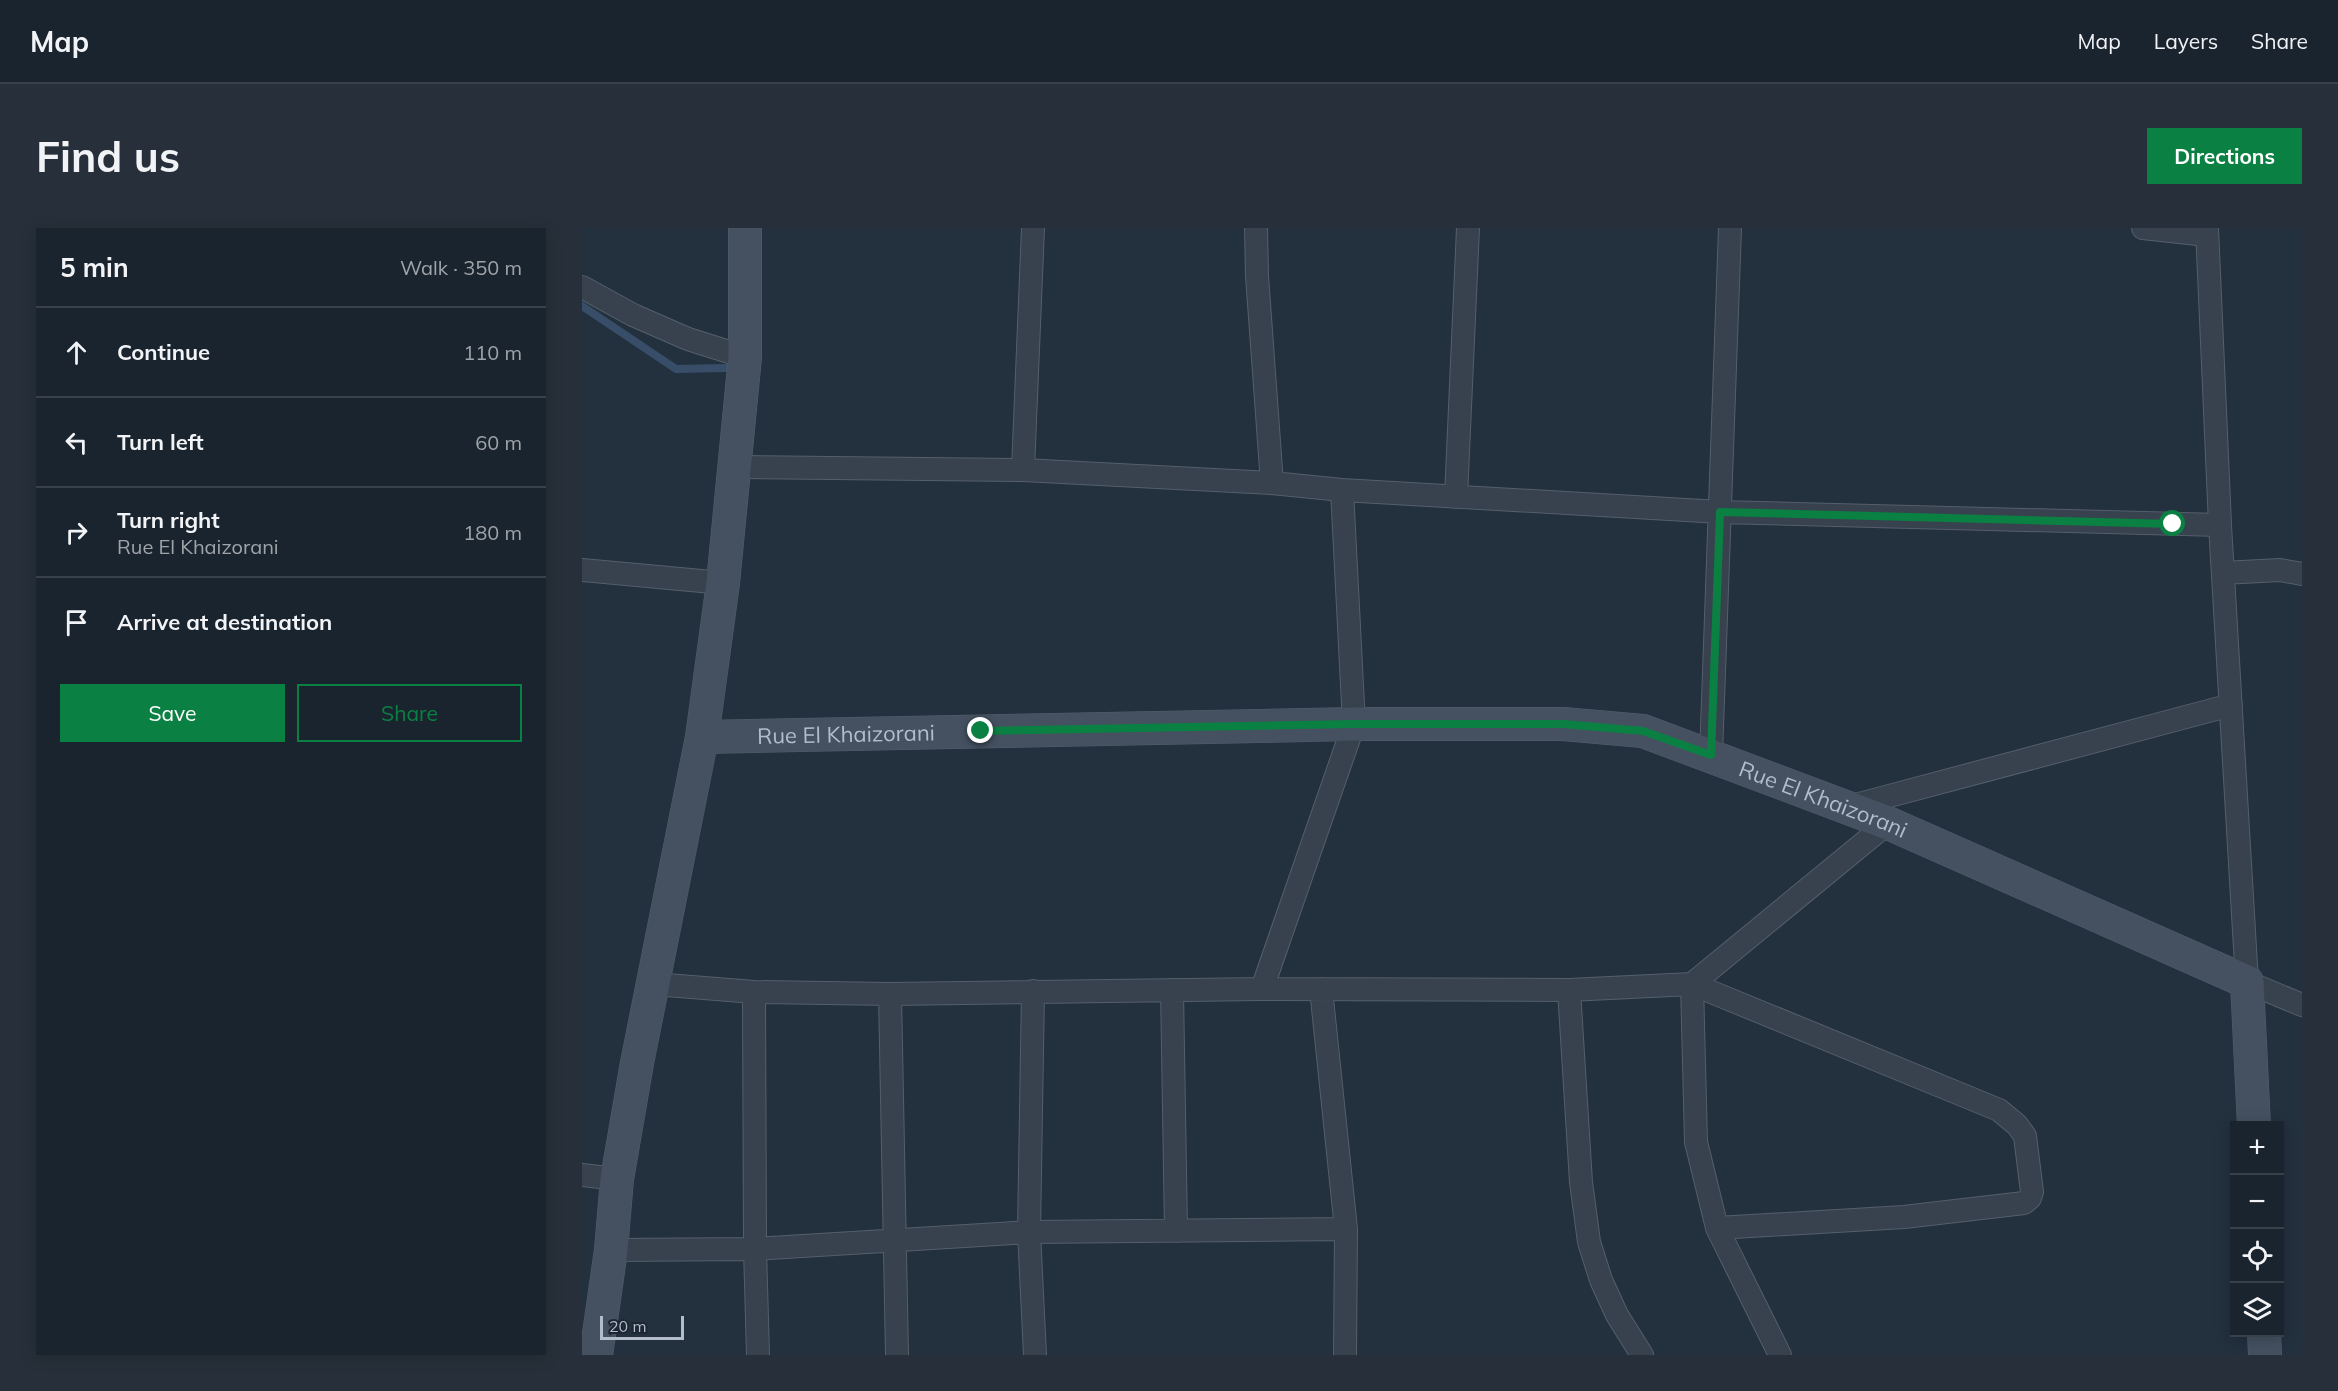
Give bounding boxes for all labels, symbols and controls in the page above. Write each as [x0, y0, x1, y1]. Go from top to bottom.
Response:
text: Map [30, 24, 89, 59]
text: Map [2078, 28, 2121, 54]
text: Layers [2154, 28, 2218, 54]
text: Share [2251, 28, 2308, 54]
button: Directions [2147, 128, 2302, 184]
text: Find us [36, 130, 180, 183]
text: 5 min [60, 251, 129, 284]
text: Walk · 350 m [400, 255, 522, 280]
icon: ahead [60, 336, 93, 369]
text: Continue [117, 338, 210, 366]
text: 110 m [463, 340, 522, 365]
icon: left [60, 426, 93, 459]
text: Turn left [117, 428, 204, 456]
text: 60 m [475, 430, 522, 455]
text: Turn right [117, 506, 220, 534]
route start [2159, 510, 2185, 536]
icon: right [60, 516, 93, 549]
text: 180 m [463, 520, 522, 545]
text: Rue El Khaizorani [117, 534, 279, 559]
icon: arrive [60, 606, 93, 639]
text: Arrive at destination [117, 608, 332, 636]
button: Save [60, 684, 285, 742]
button: Share [297, 684, 522, 742]
route end [967, 717, 993, 743]
street label: Rue El Khaizorani [757, 718, 935, 750]
street label: Rue El Khaizorani [1735, 754, 1912, 844]
map controls [2230, 1121, 2284, 1337]
button: + [2230, 1121, 2284, 1175]
button: − [2230, 1175, 2284, 1229]
button: locate [2230, 1229, 2284, 1283]
button: layers [2230, 1283, 2284, 1337]
scale bar [600, 1313, 684, 1340]
text: 20 m [609, 1316, 646, 1336]

